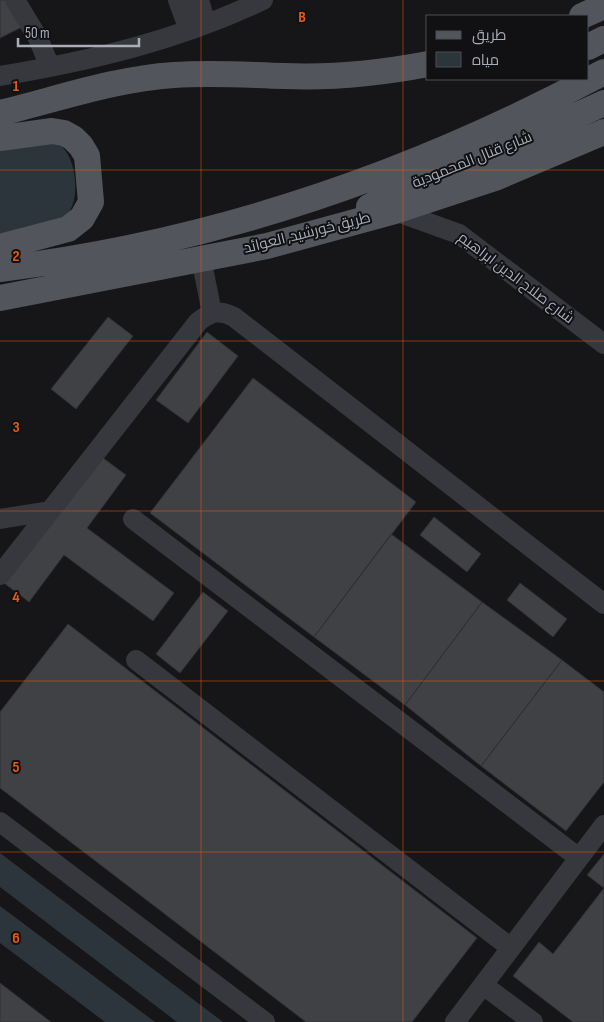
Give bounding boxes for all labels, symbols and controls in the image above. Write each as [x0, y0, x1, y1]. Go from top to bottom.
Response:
text: B [298, 8, 306, 27]
scale bar [18, 15, 139, 47]
legend [426, 15, 589, 80]
text: 50 m [25, 24, 50, 43]
text: طريق [472, 26, 506, 45]
text: مياه [472, 51, 499, 70]
text: 1 [13, 77, 20, 96]
street label: شارع قنال المحمودية [409, 127, 535, 194]
street label: طريق خورشيد, العوائد [242, 208, 372, 258]
street label: شارع صلاح الدين ابراهيم [453, 228, 578, 329]
text: 2 [12, 247, 20, 266]
text: 3 [12, 418, 20, 437]
text: 4 [12, 588, 20, 607]
text: 5 [12, 758, 20, 777]
text: 6 [12, 929, 20, 948]

